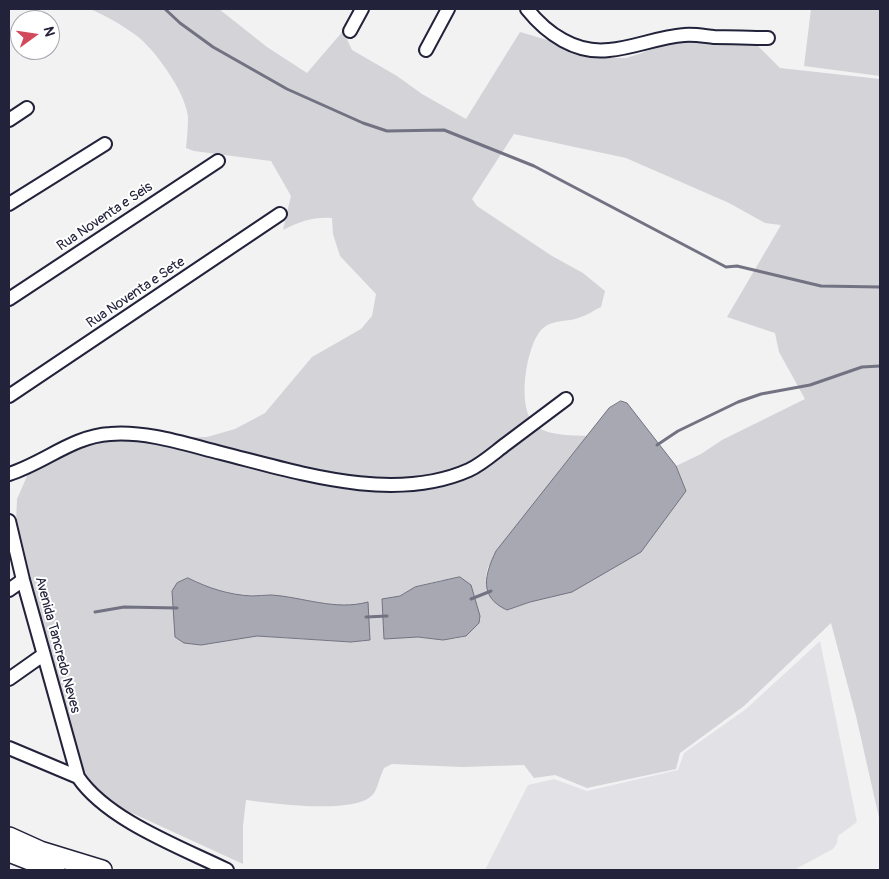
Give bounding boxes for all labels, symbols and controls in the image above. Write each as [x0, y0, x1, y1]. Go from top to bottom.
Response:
north arrow [10, 10, 60, 60]
text: N [40, 25, 58, 38]
street label: Rua Noventa e Seis [54, 179, 156, 255]
street label: Rua Noventa e Sete [84, 254, 188, 332]
street label: Avenida Tancredo Neves [31, 575, 83, 715]

